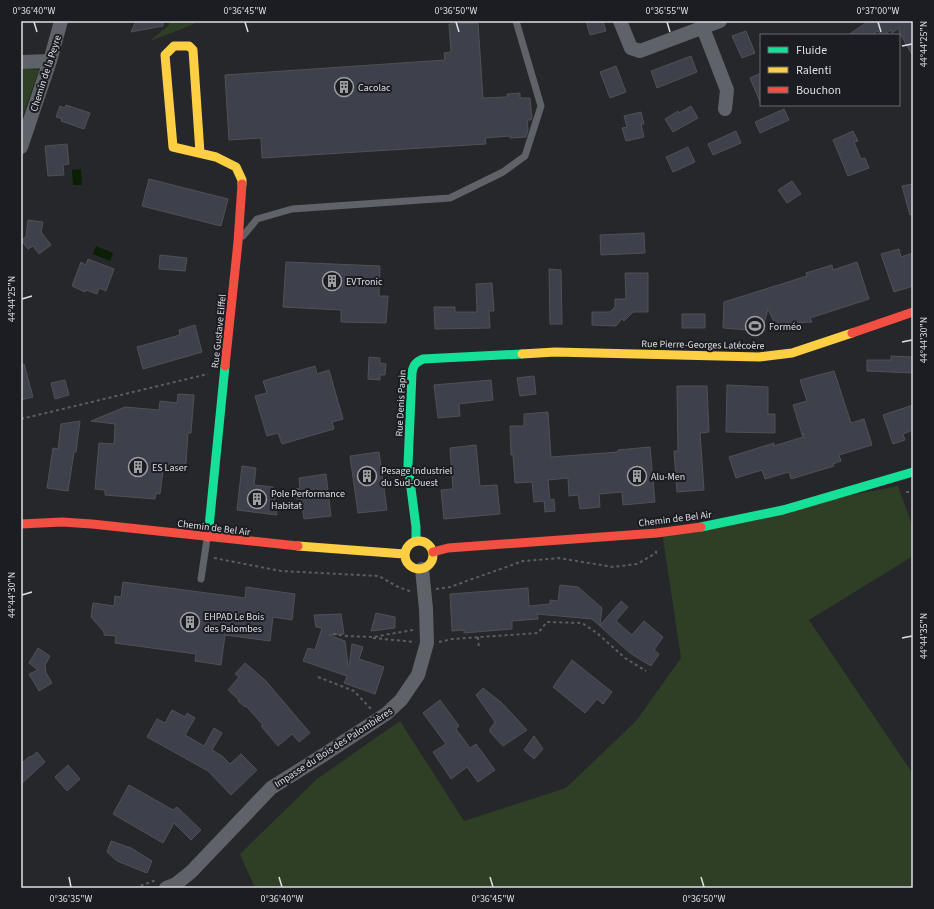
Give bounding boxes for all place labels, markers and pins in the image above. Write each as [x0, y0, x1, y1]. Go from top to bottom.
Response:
building icon: Cacolac [333, 76, 355, 98]
place label: Cacolac [358, 81, 391, 95]
building icon: EVTronic [321, 270, 343, 292]
place label: EVTronic [346, 275, 383, 289]
sports icon: Forméo [744, 315, 766, 337]
place label: Forméo [769, 320, 801, 334]
building icon: ES Laser [127, 456, 149, 478]
place label: ES Laser [152, 461, 188, 475]
place label: Pesage Industriel du Sud-Ouest [381, 464, 453, 490]
building icon: Pesage Industriel du Sud-Ouest [356, 465, 378, 487]
building icon: Alu-Men [626, 465, 648, 487]
place label: Alu-Men [651, 470, 685, 484]
place label: Pole Performance Habitat [271, 487, 345, 513]
building icon: Pole Performance Habitat [246, 488, 268, 510]
place label: EHPAD Le Bois des Palombes [204, 610, 264, 636]
building icon: EHPAD Le Bois des Palombes [179, 611, 201, 633]

